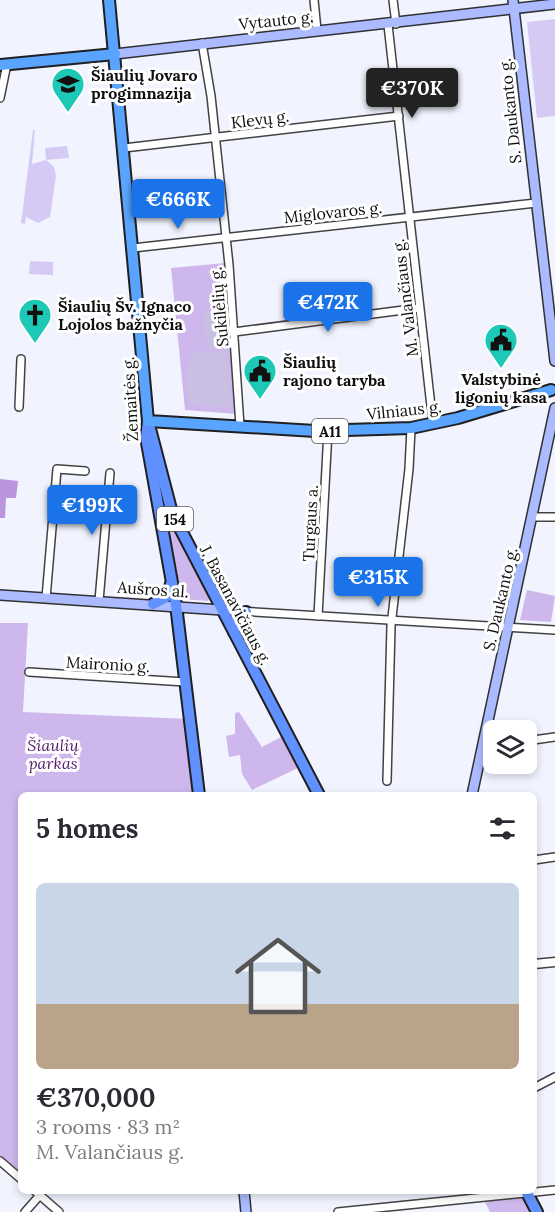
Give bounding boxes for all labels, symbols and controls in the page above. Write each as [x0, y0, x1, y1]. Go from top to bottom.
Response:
street label: Vytauto g. [237, 6, 314, 34]
street label: S. Daukanto g. [495, 57, 525, 165]
place label: Šiaulių Jovaro progimnazija [91, 65, 198, 103]
school or university icon: Šiaulių Jovaro progimnazija [50, 66, 86, 113]
pin: €370K [370, 68, 454, 119]
text: €370K [380, 75, 444, 100]
street label: Klevų g. [230, 106, 290, 132]
pin: €666K [136, 179, 220, 230]
text: €666K [146, 186, 210, 211]
street label: Miglovaros g. [283, 197, 383, 227]
street label: M. Valančiaus g. [388, 238, 422, 358]
street label: Sukilėlių g. [206, 266, 232, 348]
pin: €472K [286, 282, 370, 333]
text: €472K [297, 289, 359, 314]
place label: Šiaulių Šv. Ignaco Lojolos bažnyčia [58, 296, 191, 334]
church icon: Šiaulių Šv. Ignaco Lojolos bažnyčia [17, 297, 53, 344]
public building icon: Valstybinė ligonių kasa [483, 322, 519, 369]
place label: Šiaulių rajono taryba [283, 352, 386, 390]
public building icon: Šiaulių rajono taryba [242, 353, 278, 400]
street label: Žemaitės g. [118, 356, 142, 442]
place label: Valstybinė ligonių kasa [455, 369, 547, 407]
street label: Vilniaus g. [364, 396, 443, 424]
road number: A11 [312, 419, 348, 443]
street label: Turgaus a. [298, 484, 322, 562]
pin: €199K [50, 485, 134, 536]
text: €199K [61, 492, 123, 517]
road number: 154 [157, 507, 193, 531]
street label: J. Basanavičiaus g. [195, 541, 276, 668]
street label: S. Daukanto g. [478, 545, 522, 653]
pin: €315K [336, 557, 420, 608]
text: €315K [348, 564, 408, 589]
street label: Aušros al. [116, 576, 189, 601]
street label: Maironio g. [65, 652, 151, 676]
map controls [483, 720, 537, 774]
button: layers [483, 720, 537, 774]
park label: Šiaulių parkas [27, 735, 79, 773]
text: 5 homes [36, 812, 138, 845]
icon: filters [486, 812, 519, 845]
icon: home [224, 922, 332, 1030]
text: €370,000 [36, 1081, 156, 1114]
text: 3 rooms · 83 m² [36, 1114, 180, 1139]
text: M. Valančiaus g. [36, 1139, 184, 1164]

